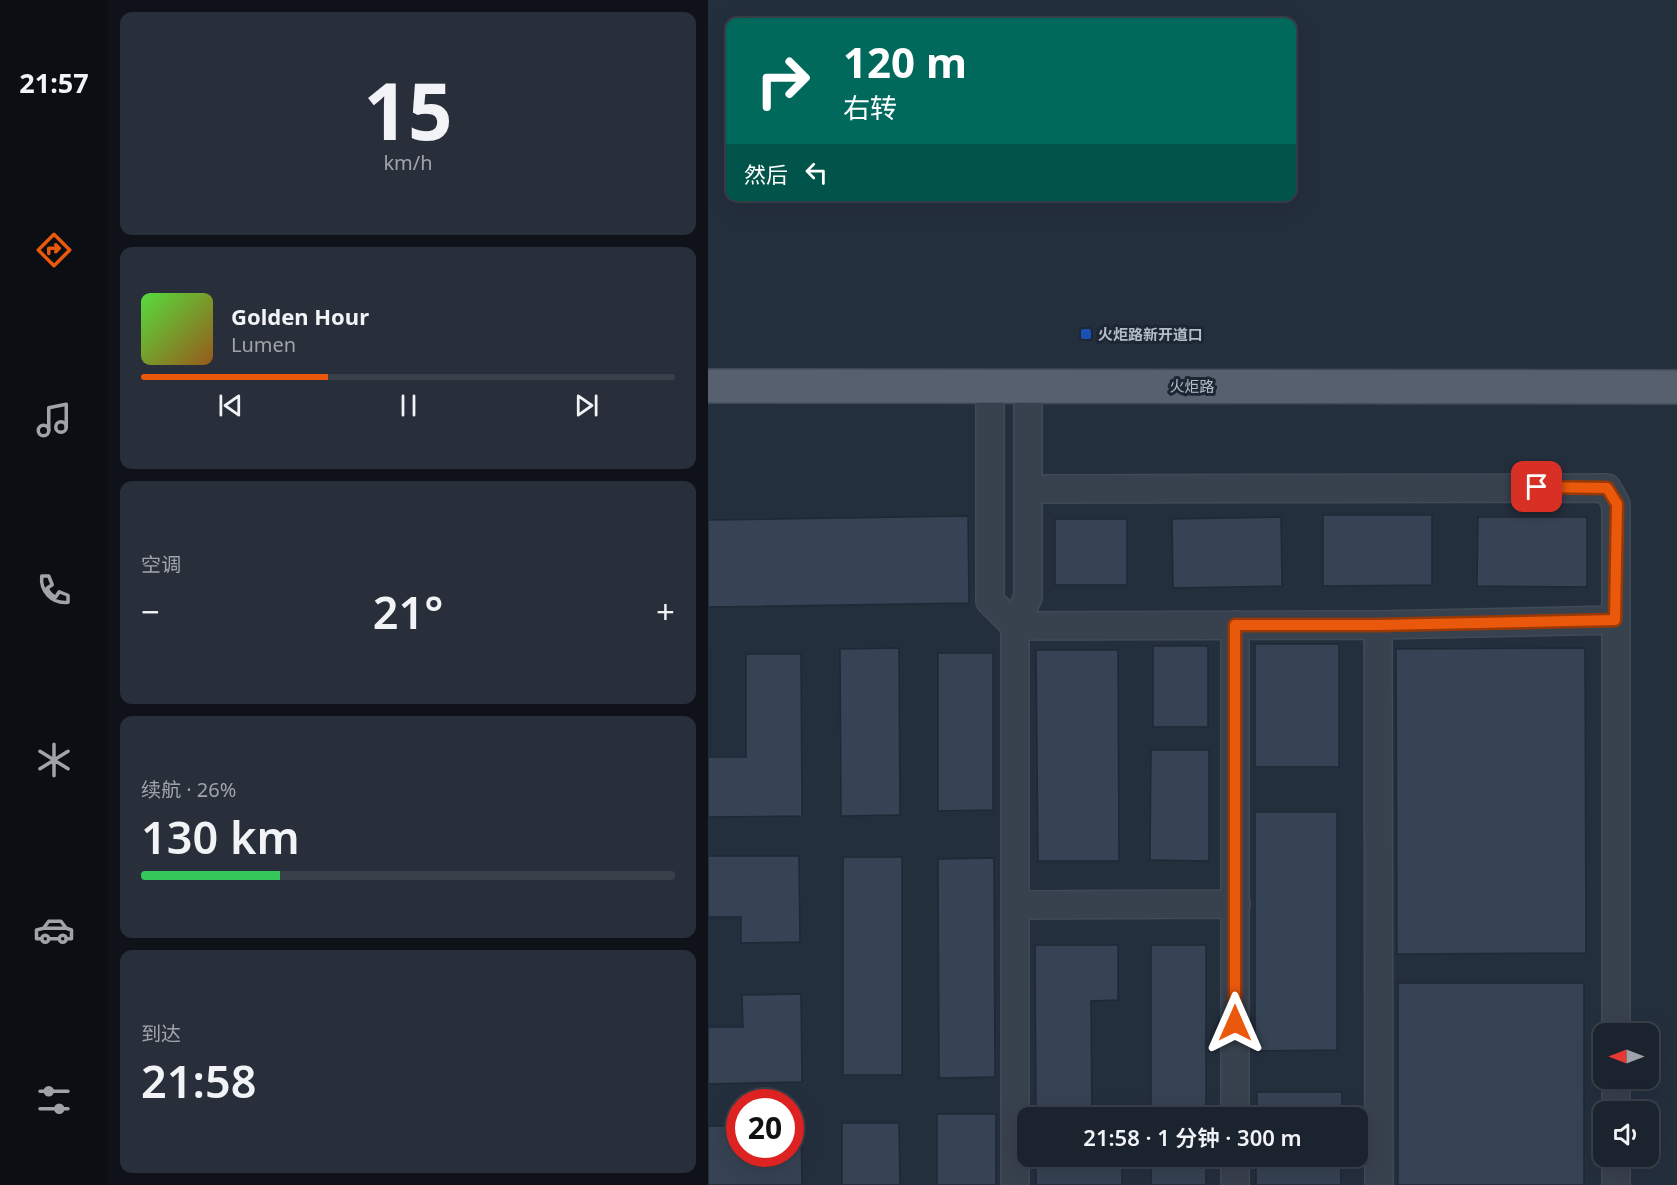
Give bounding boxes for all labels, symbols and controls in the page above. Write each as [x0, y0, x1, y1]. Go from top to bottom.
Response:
text: 120 m [843, 33, 967, 90]
icon: right [744, 42, 822, 120]
text: 15 [363, 57, 453, 163]
text: 21:57 [19, 64, 89, 101]
text: 右转 [843, 89, 897, 126]
text: km/h [383, 149, 433, 176]
icon: left [800, 156, 833, 189]
text: 然后 [744, 159, 788, 189]
icon: directions [33, 229, 75, 271]
text: Golden Hour [231, 301, 369, 331]
place label: 火炬路新开道口 [1098, 324, 1203, 344]
marker: 火炬路新开道口 [1079, 327, 1093, 341]
text: Lumen [231, 331, 296, 358]
street label: 火炬路 [1169, 376, 1215, 396]
icon: previous [214, 389, 247, 422]
icon: pause [392, 389, 425, 422]
icon: next [570, 389, 603, 422]
icon: music [33, 399, 75, 441]
pin [1511, 461, 1562, 512]
icon: arrive [1520, 470, 1553, 503]
text: 空调 [141, 551, 181, 578]
icon: phone [33, 569, 75, 611]
text: 21° [373, 581, 443, 642]
text: − [141, 589, 160, 634]
text: + [656, 589, 675, 634]
icon: climate [33, 739, 75, 781]
text: 续航 · 26% [141, 776, 236, 803]
text: 130 km [141, 806, 300, 867]
icon: car [33, 909, 75, 951]
position arrow [1203, 991, 1267, 1055]
text: 到达 [141, 1020, 181, 1047]
north arrow [1593, 1023, 1659, 1089]
map controls [1593, 1023, 1659, 1167]
text: 21:58 [141, 1050, 256, 1111]
icon: filters [33, 1079, 75, 1121]
speed limit sign: 20 [726, 1089, 804, 1167]
button: sound [1593, 1101, 1659, 1167]
text: 21:58 · 1 分钟 · 300 m [1083, 1122, 1302, 1152]

